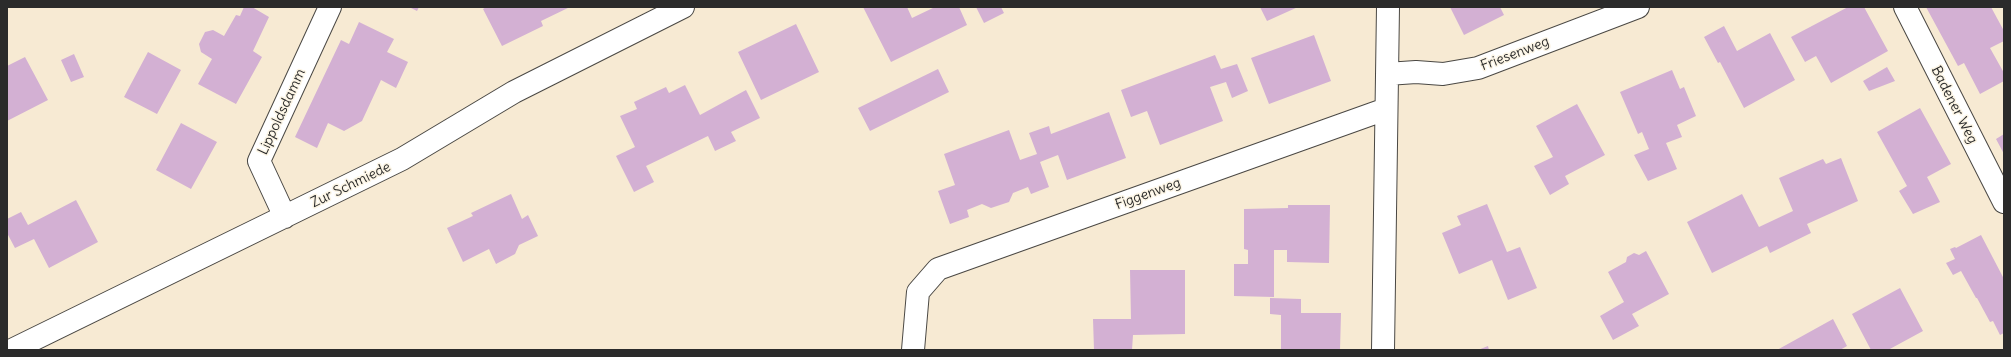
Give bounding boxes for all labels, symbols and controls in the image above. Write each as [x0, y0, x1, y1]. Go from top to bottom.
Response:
street label: Friesenweg [1478, 33, 1552, 75]
street label: Badener Weg [1927, 63, 1981, 147]
street label: Lippoldsdamm [255, 66, 309, 158]
street label: Zur Schmiede [308, 158, 394, 212]
street label: Figgenweg [1113, 174, 1183, 214]

